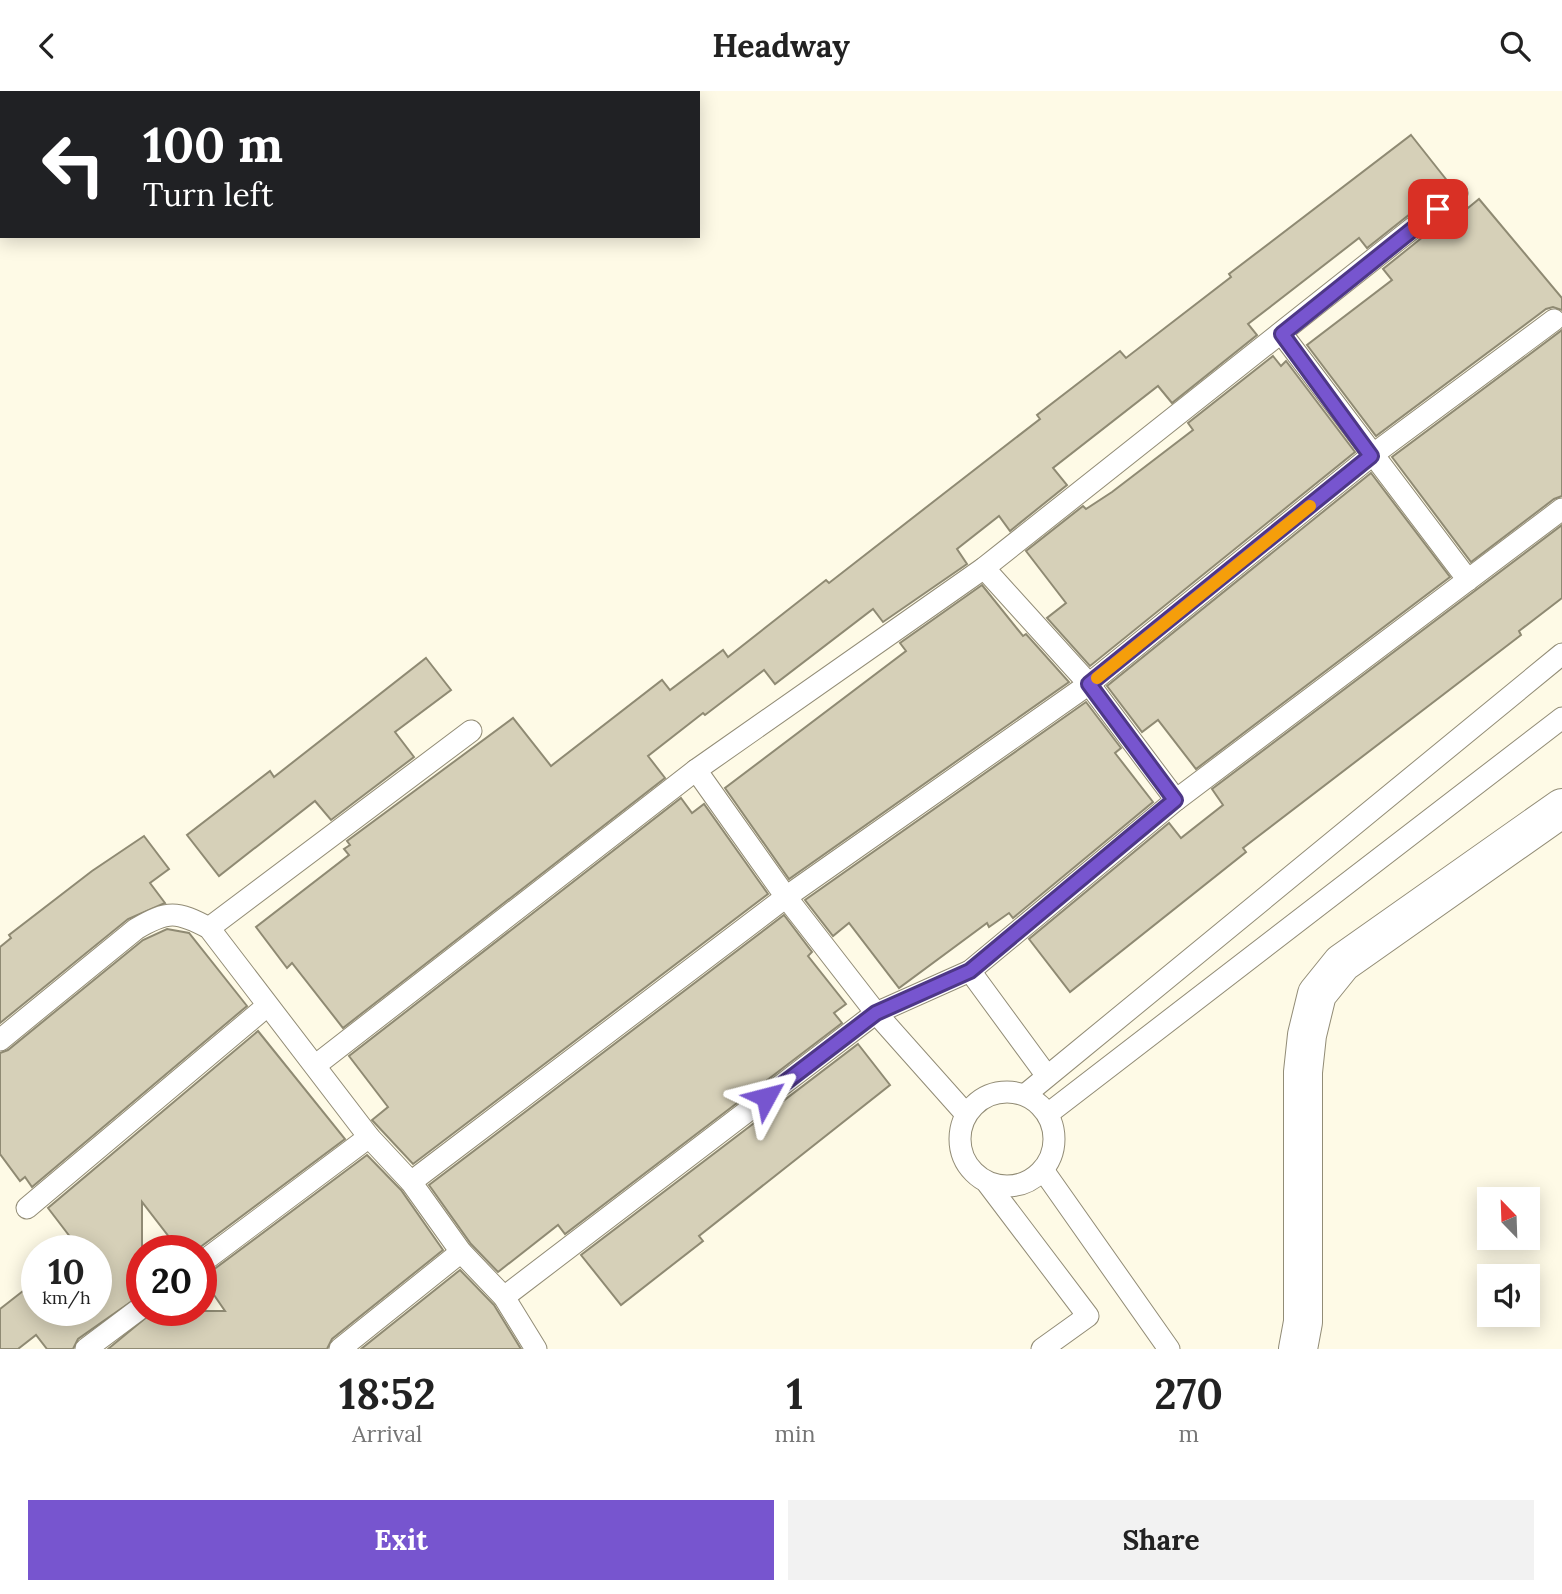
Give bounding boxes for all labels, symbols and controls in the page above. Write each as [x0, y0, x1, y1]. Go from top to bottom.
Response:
text: Headway [712, 25, 850, 66]
icon: back [28, 27, 66, 65]
icon: search [1496, 27, 1534, 65]
text: 100 m [143, 113, 283, 175]
icon: left [28, 119, 119, 210]
text: Turn left [143, 174, 273, 215]
pin [1408, 179, 1468, 239]
icon: arrive [1419, 190, 1457, 228]
position arrow [729, 1060, 803, 1134]
north arrow [1477, 1187, 1540, 1249]
map controls [1477, 1187, 1540, 1327]
speed limit sign: 20 [126, 1235, 217, 1326]
text: 10 [48, 1249, 85, 1294]
button: sound [1477, 1264, 1540, 1327]
text: km/h [42, 1286, 91, 1309]
text: 18:52 [339, 1367, 436, 1421]
text: 1 [786, 1367, 803, 1421]
text: 270 [1154, 1367, 1223, 1421]
text: Arrival [352, 1419, 422, 1448]
text: min [774, 1419, 815, 1448]
text: m [1178, 1419, 1199, 1448]
button: Exit [28, 1500, 774, 1580]
button: Share [788, 1500, 1534, 1580]

